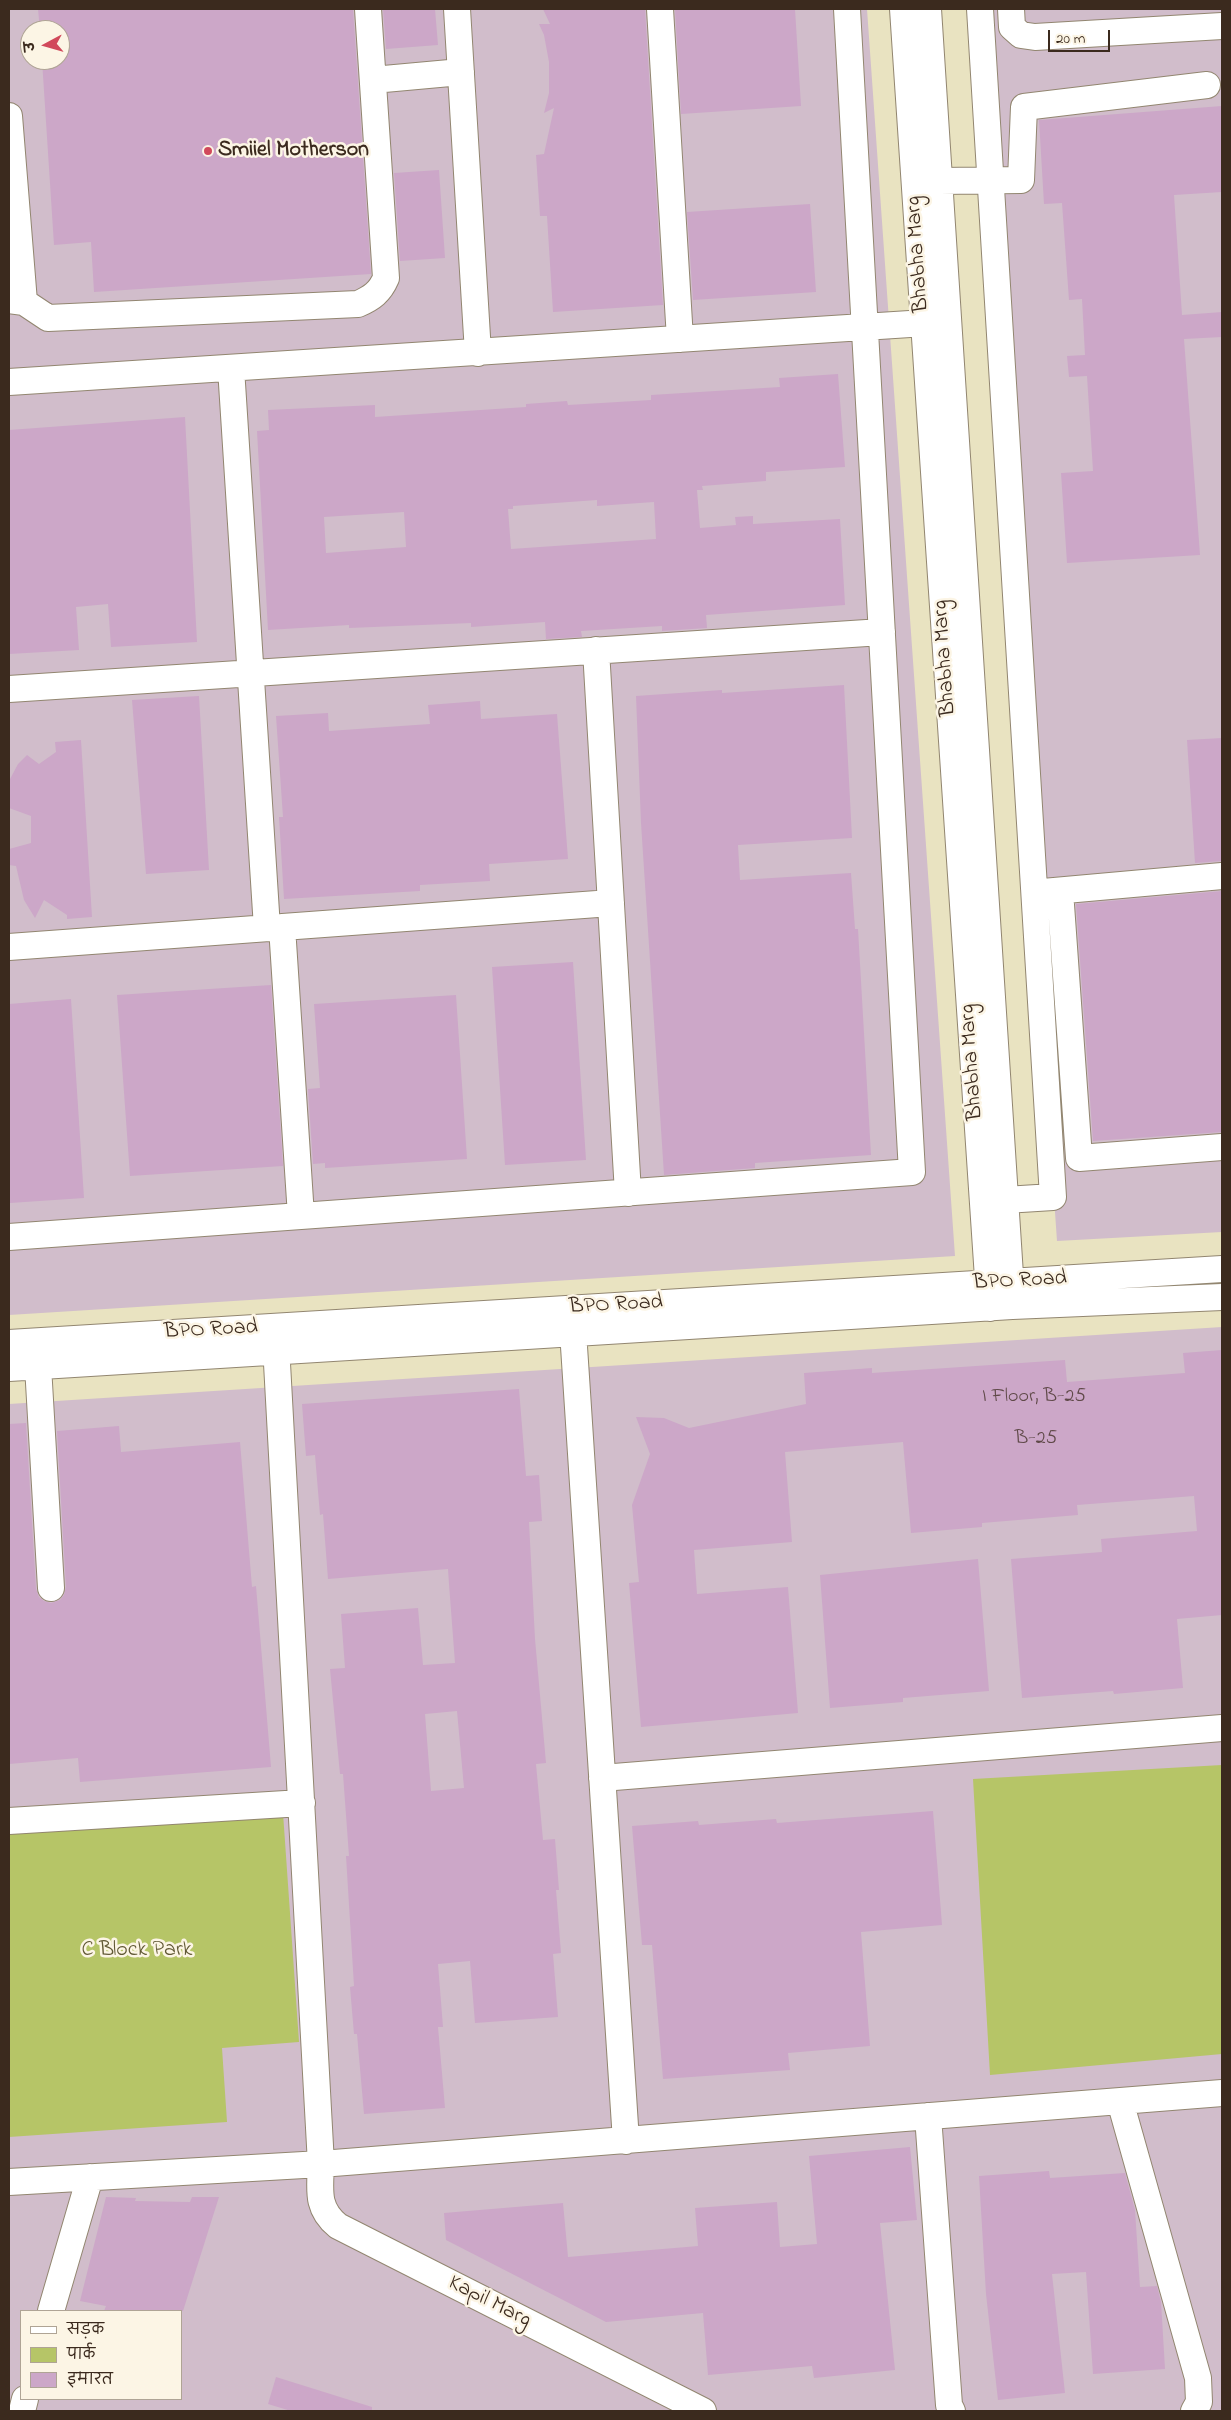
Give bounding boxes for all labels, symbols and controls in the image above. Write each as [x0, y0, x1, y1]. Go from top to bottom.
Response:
north arrow [20, 20, 70, 70]
scale bar [1051, 20, 1114, 52]
text: 20 m [1056, 28, 1085, 50]
text: उ [20, 41, 42, 52]
place label: Smiiel Motherson [218, 138, 369, 164]
marker: Smiiel Motherson [202, 145, 214, 157]
street label: Bhabha Marg [902, 195, 936, 313]
street label: Bhabha Marg [929, 599, 963, 717]
street label: Bhabha Marg [956, 1003, 990, 1121]
street label: BPO Road [972, 1266, 1068, 1298]
street label: BPO Road [568, 1290, 664, 1322]
street label: BPO Road [163, 1315, 259, 1347]
house number: I Floor, B-25 [982, 1386, 1086, 1410]
house number: B-25 [1015, 1428, 1057, 1452]
park label: C Block Park [82, 1938, 192, 1964]
street label: Kapil Marg [443, 2271, 535, 2335]
legend [20, 2310, 182, 2400]
text: सड़क [67, 2319, 104, 2341]
text: पार्क [67, 2344, 95, 2366]
text: इमारत [67, 2369, 113, 2391]

